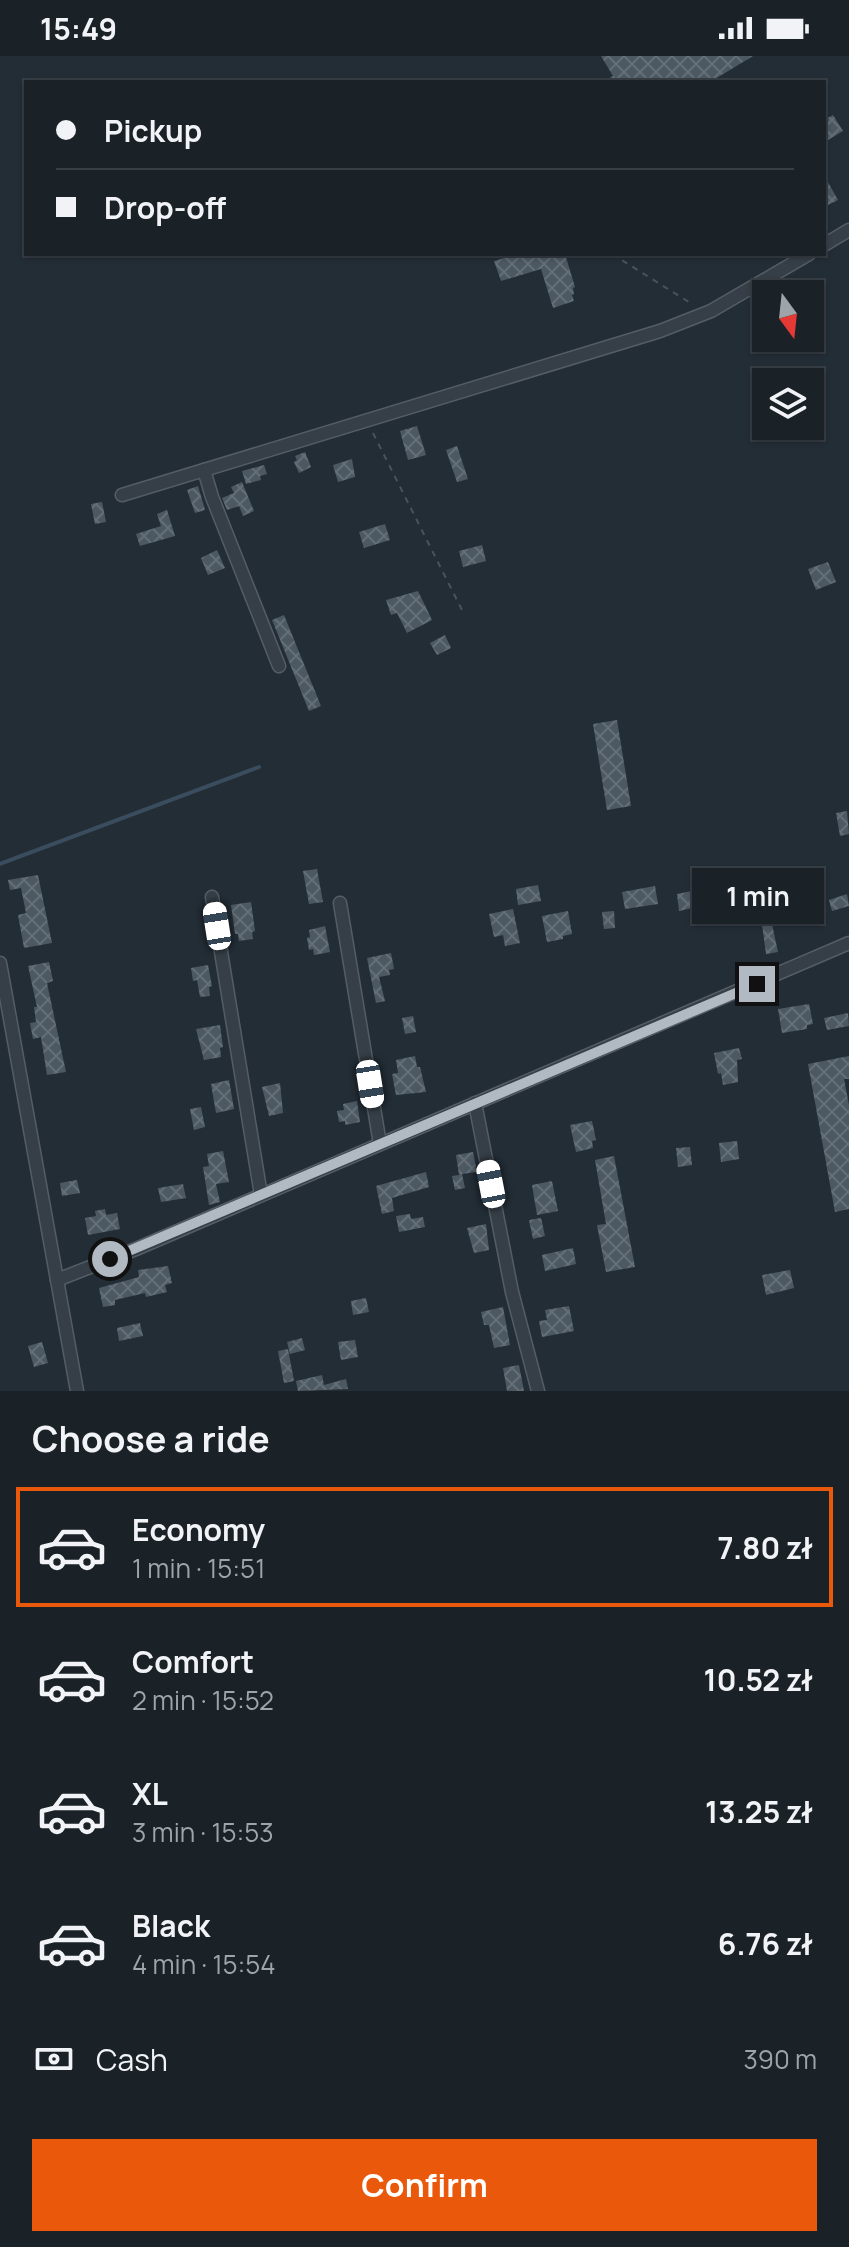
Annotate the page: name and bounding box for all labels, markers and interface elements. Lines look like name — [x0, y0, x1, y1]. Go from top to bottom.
text: 15:49 — [40, 8, 117, 49]
text: Pickup — [104, 110, 202, 151]
text: Drop-off — [104, 187, 226, 228]
north arrow — [752, 280, 824, 352]
map controls — [752, 280, 824, 440]
button: layers — [752, 368, 824, 440]
callout: 1 min — [691, 868, 823, 924]
text: 1 min — [726, 878, 790, 914]
car — [201, 900, 233, 952]
route end — [739, 966, 775, 1002]
car — [354, 1058, 386, 1110]
car — [475, 1158, 507, 1210]
route start — [92, 1241, 128, 1277]
text: Choose a ride — [32, 1414, 270, 1463]
text: Economy — [132, 1509, 265, 1550]
icon: car — [36, 1511, 108, 1583]
text: 7.80 zł — [718, 1527, 813, 1568]
text: 1 min · 15:51 — [132, 1550, 265, 1586]
text: Comfort — [132, 1641, 254, 1682]
icon: car — [36, 1643, 108, 1715]
text: 10.52 zł — [704, 1659, 813, 1700]
text: 2 min · 15:52 — [132, 1682, 274, 1718]
text: XL — [132, 1773, 168, 1814]
icon: car — [36, 1775, 108, 1847]
text: 13.25 zł — [705, 1791, 813, 1832]
text: 3 min · 15:53 — [132, 1814, 274, 1850]
text: Black — [132, 1905, 210, 1946]
icon: car — [36, 1907, 108, 1979]
text: 6.76 zł — [718, 1923, 813, 1964]
text: 4 min · 15:54 — [132, 1946, 276, 1982]
icon: cash — [32, 2037, 76, 2081]
text: Cash — [96, 2039, 168, 2080]
text: 390 m — [743, 2041, 817, 2077]
button: Confirm — [32, 2139, 817, 2231]

